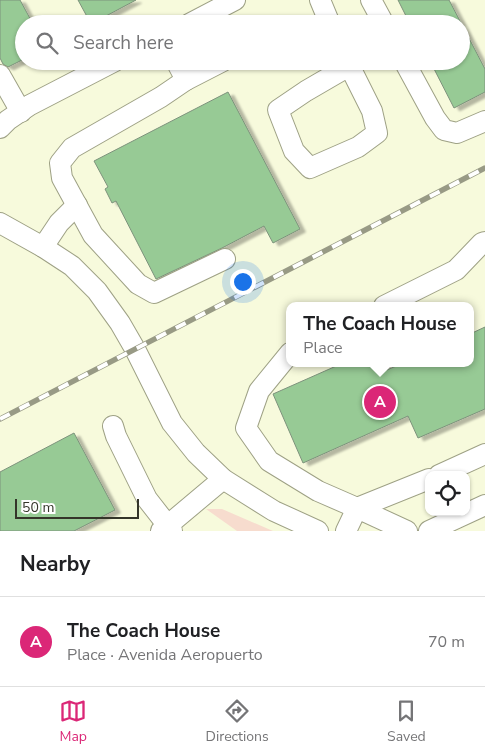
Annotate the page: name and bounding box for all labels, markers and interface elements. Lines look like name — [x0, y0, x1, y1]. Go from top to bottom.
search box — [15, 15, 470, 70]
icon: search — [33, 29, 61, 57]
text: Search here — [73, 30, 174, 56]
your location — [230, 269, 256, 295]
popup — [286, 302, 474, 367]
text: The Coach House — [303, 311, 457, 337]
text: Place — [303, 337, 342, 359]
pin: A — [364, 383, 396, 421]
map controls — [425, 471, 470, 516]
button: locate — [425, 471, 470, 516]
scale bar — [15, 496, 139, 519]
text: 50 m — [22, 498, 54, 517]
text: Nearby — [20, 550, 90, 578]
text: The Coach House — [67, 618, 220, 644]
text: A — [30, 631, 42, 653]
text: 70 m — [428, 631, 465, 653]
text: Place · Avenida Aeropuerto — [67, 644, 263, 666]
tab: Map — [59, 697, 87, 746]
tab: Directions — [206, 697, 269, 746]
tab: Saved — [387, 697, 426, 746]

